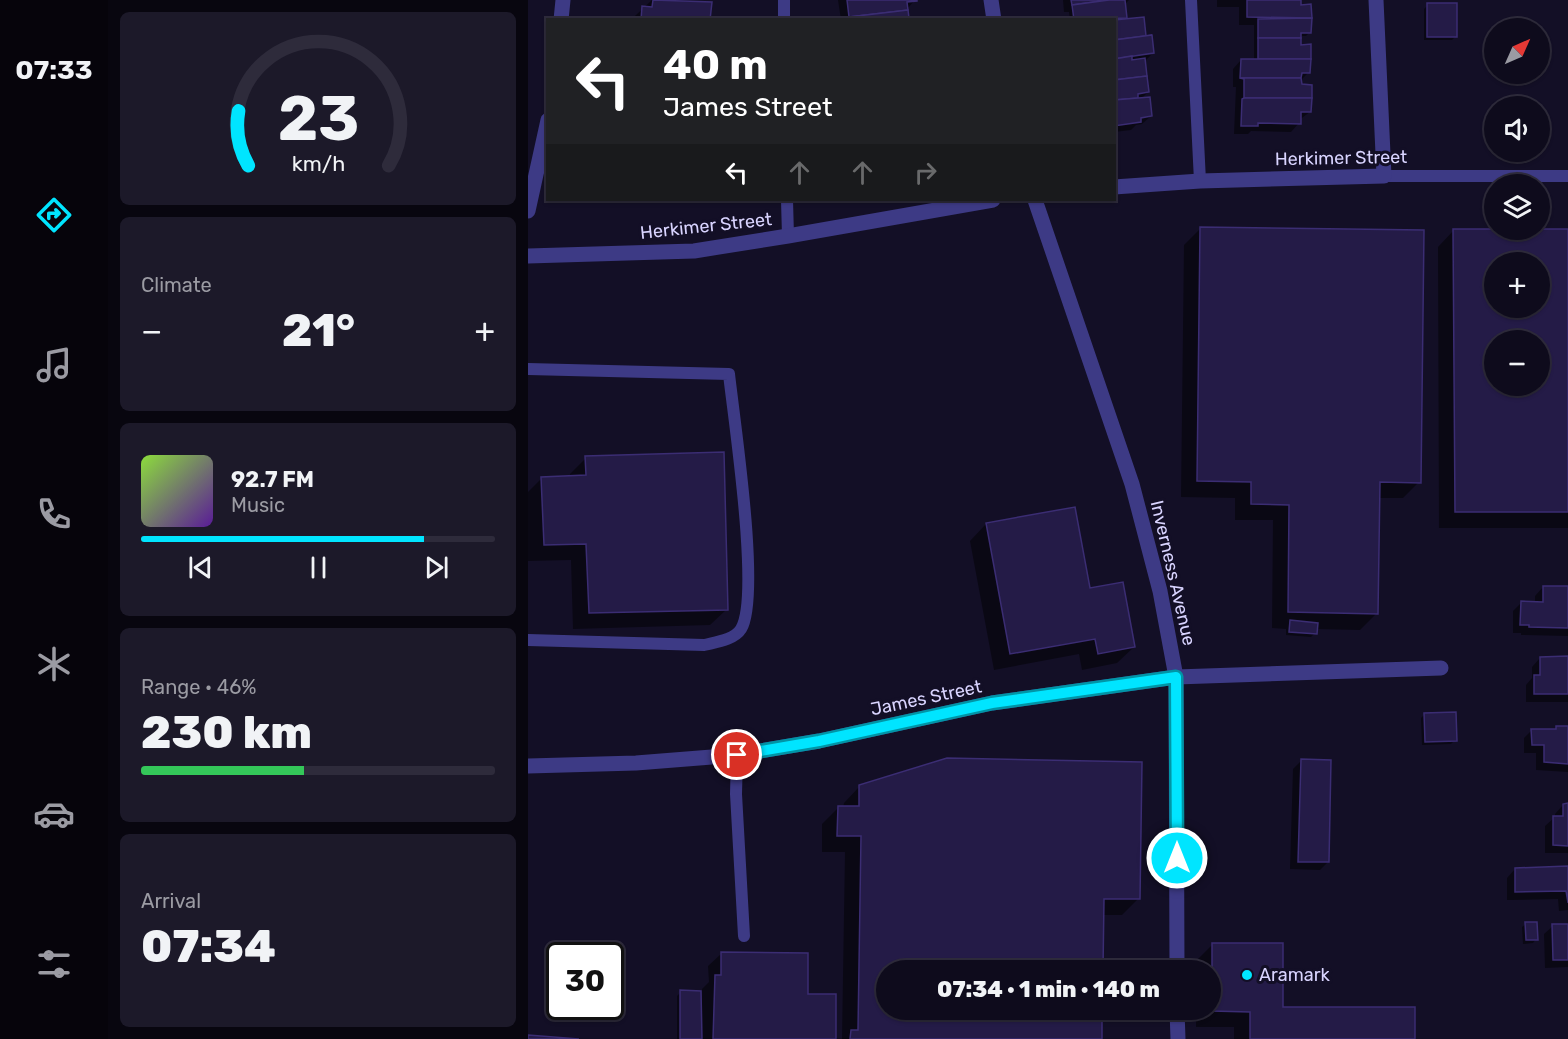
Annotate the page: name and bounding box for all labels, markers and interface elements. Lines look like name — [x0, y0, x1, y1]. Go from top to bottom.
north arrow — [1484, 18, 1550, 84]
map controls — [1484, 18, 1550, 396]
text: 40 m — [663, 40, 768, 90]
icon: left — [564, 42, 642, 120]
text: 07:33 — [15, 54, 93, 86]
text: 23 — [277, 82, 359, 156]
text: James Street — [663, 91, 832, 123]
button: sound — [1484, 96, 1550, 162]
street label: Herkimer Street — [1275, 146, 1407, 170]
text: km/h — [291, 151, 345, 176]
icon: left — [720, 156, 753, 189]
icon: ahead — [783, 156, 816, 189]
icon: ahead — [846, 156, 879, 189]
icon: right — [909, 156, 942, 189]
button: layers — [1484, 174, 1550, 240]
icon: directions — [33, 194, 75, 236]
street label: Herkimer Street — [639, 208, 773, 244]
button: + — [1484, 252, 1550, 318]
text: Climate — [141, 273, 212, 297]
text: 21° — [282, 304, 355, 357]
text: − — [141, 311, 162, 350]
text: + — [474, 311, 495, 350]
button: − — [1484, 330, 1550, 396]
icon: music — [33, 344, 75, 386]
text: 92.7 FM — [231, 466, 314, 493]
icon: phone — [33, 493, 75, 535]
text: Music — [231, 493, 285, 517]
street label: Inverness Avenue — [1146, 498, 1200, 648]
icon: previous — [184, 551, 217, 584]
icon: pause — [302, 551, 335, 584]
icon: next — [420, 551, 453, 584]
icon: climate — [33, 643, 75, 685]
text: Range · 46% — [141, 675, 257, 699]
street label: James Street — [868, 675, 984, 721]
text: 230 km — [141, 706, 312, 759]
pin — [711, 729, 762, 780]
icon: arrive — [720, 738, 753, 771]
icon: car — [33, 793, 75, 835]
position arrow — [1145, 826, 1209, 890]
text: Arrival — [141, 889, 201, 913]
text: 07:34 — [141, 920, 276, 973]
speed limit sign: 30 — [546, 942, 624, 1020]
icon: filters — [33, 943, 75, 985]
place label: Aramark — [1259, 964, 1330, 986]
marker: Aramark — [1240, 968, 1254, 982]
text: 07:34 · 1 min · 140 m — [937, 976, 1160, 1003]

